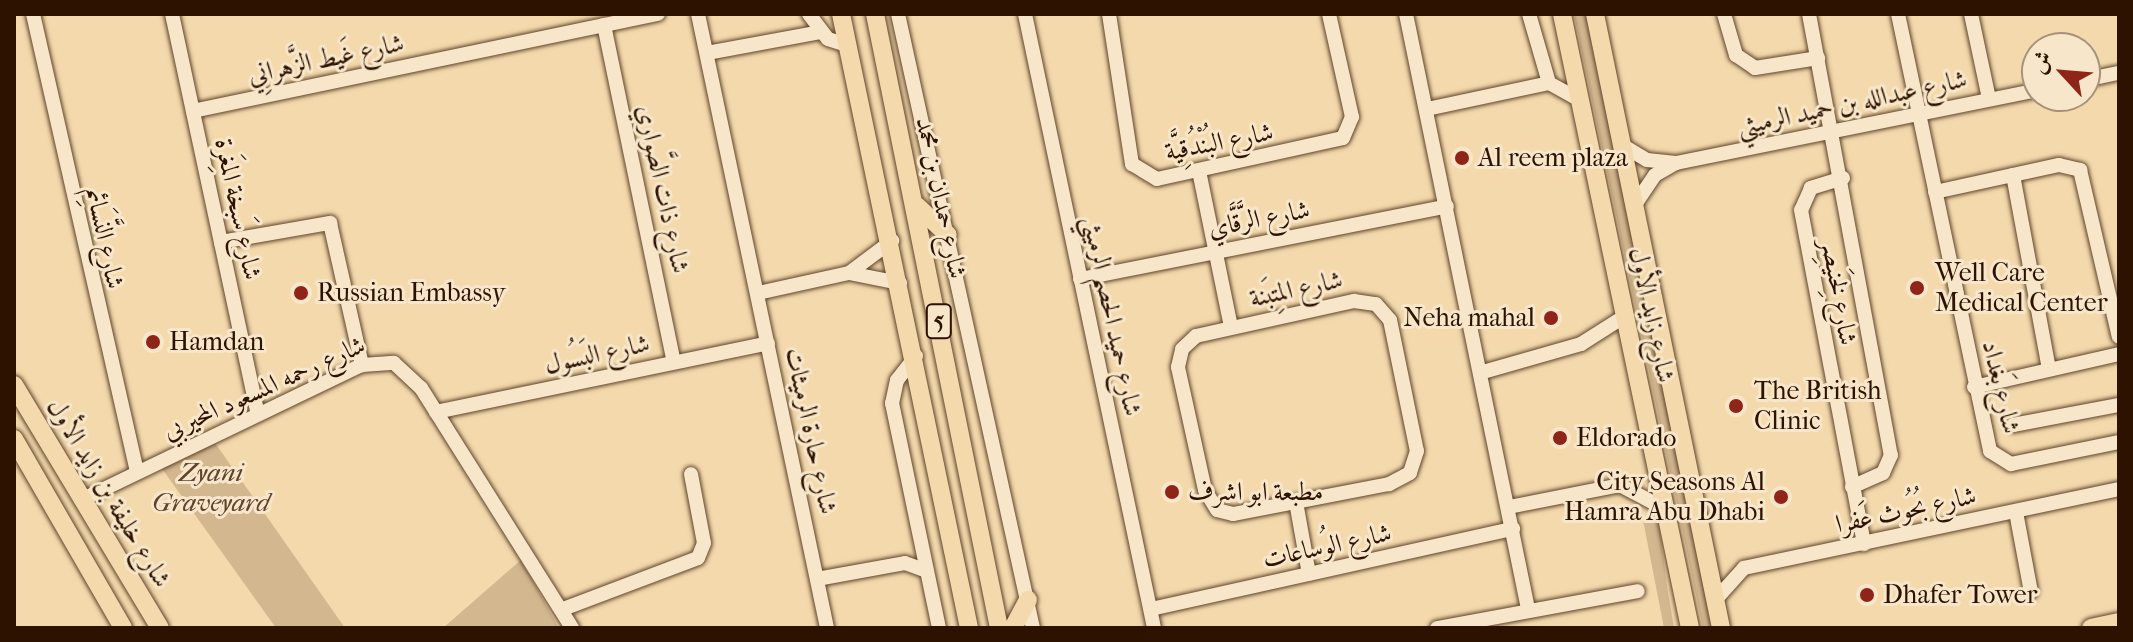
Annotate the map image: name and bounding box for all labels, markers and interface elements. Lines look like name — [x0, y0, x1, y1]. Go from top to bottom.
street label: شارع غَيط الزَّهرانِي — [245, 27, 407, 91]
north arrow — [2021, 32, 2101, 112]
text: ش — [2025, 47, 2058, 78]
street label: شارع عبدالله بن حميد الرميثي — [1734, 63, 1970, 143]
street label: شارع ذات الصَّواري — [630, 102, 696, 276]
street label: شارع حمدان بن محمد — [909, 114, 973, 282]
street label: شارع البُنْدُقِيَّة — [1162, 116, 1276, 168]
street label: شارع سَبخة المِغَرة — [208, 135, 268, 283]
place label: Al reem plaza — [1478, 142, 1628, 174]
marker: Al reem plaza — [1453, 149, 1471, 167]
street label: شارع النَّسَائِم — [79, 184, 131, 292]
street label: شارع الرَّقَّاي — [1205, 194, 1313, 244]
street label: شارع حميد الحصم الرميثي — [1076, 213, 1148, 419]
street label: شارع لِخنَيصِر — [1814, 236, 1864, 348]
street label: شارع زايد الأول — [1622, 244, 1682, 386]
place label: Well Care Medical Center — [1935, 257, 2108, 318]
street label: شارع المِتبَنة — [1247, 264, 1345, 314]
place label: Russian Embassy — [317, 277, 506, 309]
marker: Well Care Medical Center — [1906, 277, 1928, 299]
marker: Russian Embassy — [292, 284, 310, 302]
road number: 5 — [925, 301, 953, 341]
place label: Neha mahal — [1403, 302, 1535, 334]
marker: Neha mahal — [1542, 309, 1560, 327]
place label: Hamdan — [169, 326, 264, 358]
street label: شارع البَسُول — [542, 328, 652, 380]
street label: شارع رحمه المسعود المحيربي — [158, 329, 370, 447]
marker: Hamdan — [144, 333, 162, 351]
street label: شارع بَغداد — [1975, 337, 2027, 437]
street label: شارع حارة الرميثات — [778, 345, 844, 517]
place label: The British Clinic — [1754, 375, 1882, 436]
street label: شارع خليفة بن زايد الأول — [40, 393, 178, 593]
marker: The British Clinic — [1725, 395, 1747, 417]
place label: Eldorado — [1576, 422, 1676, 454]
marker: Eldorado — [1551, 429, 1569, 447]
park label: Zyani Graveyard — [152, 457, 270, 518]
place label: City Seasons Al Hamra Abu Dhabi — [1564, 466, 1765, 528]
place label: مطبعة ابو اشرف — [1188, 476, 1323, 508]
street label: شارع بُحُوث عَفرا — [1833, 480, 1979, 540]
marker: مطبعة ابو اشرف — [1163, 483, 1181, 501]
marker: City Seasons Al Hamra Abu Dhabi — [1772, 488, 1790, 506]
street label: شارع الوُساعات — [1260, 517, 1394, 575]
place label: Dhafer Tower — [1883, 579, 2038, 611]
marker: Dhafer Tower — [1858, 586, 1876, 604]

